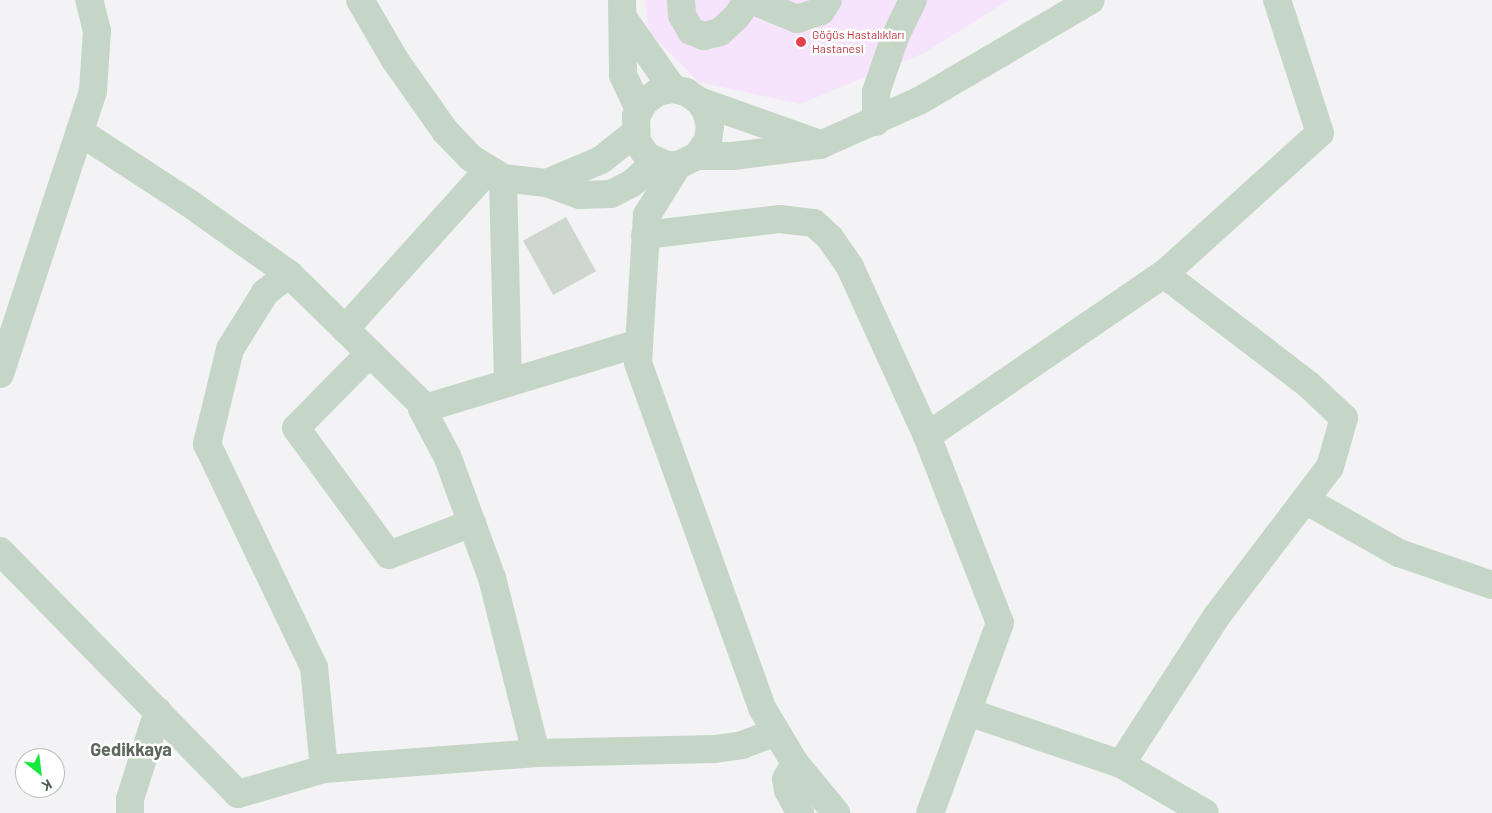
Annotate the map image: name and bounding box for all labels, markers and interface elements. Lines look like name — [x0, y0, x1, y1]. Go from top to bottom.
place label: Göğüs Hastalıkları Hastanesi — [812, 28, 904, 56]
marker: Göğüs Hastalıkları Hastanesi — [794, 35, 808, 49]
district label: Gedikkaya — [90, 738, 172, 760]
north arrow — [15, 748, 65, 798]
text: K — [39, 776, 55, 795]

